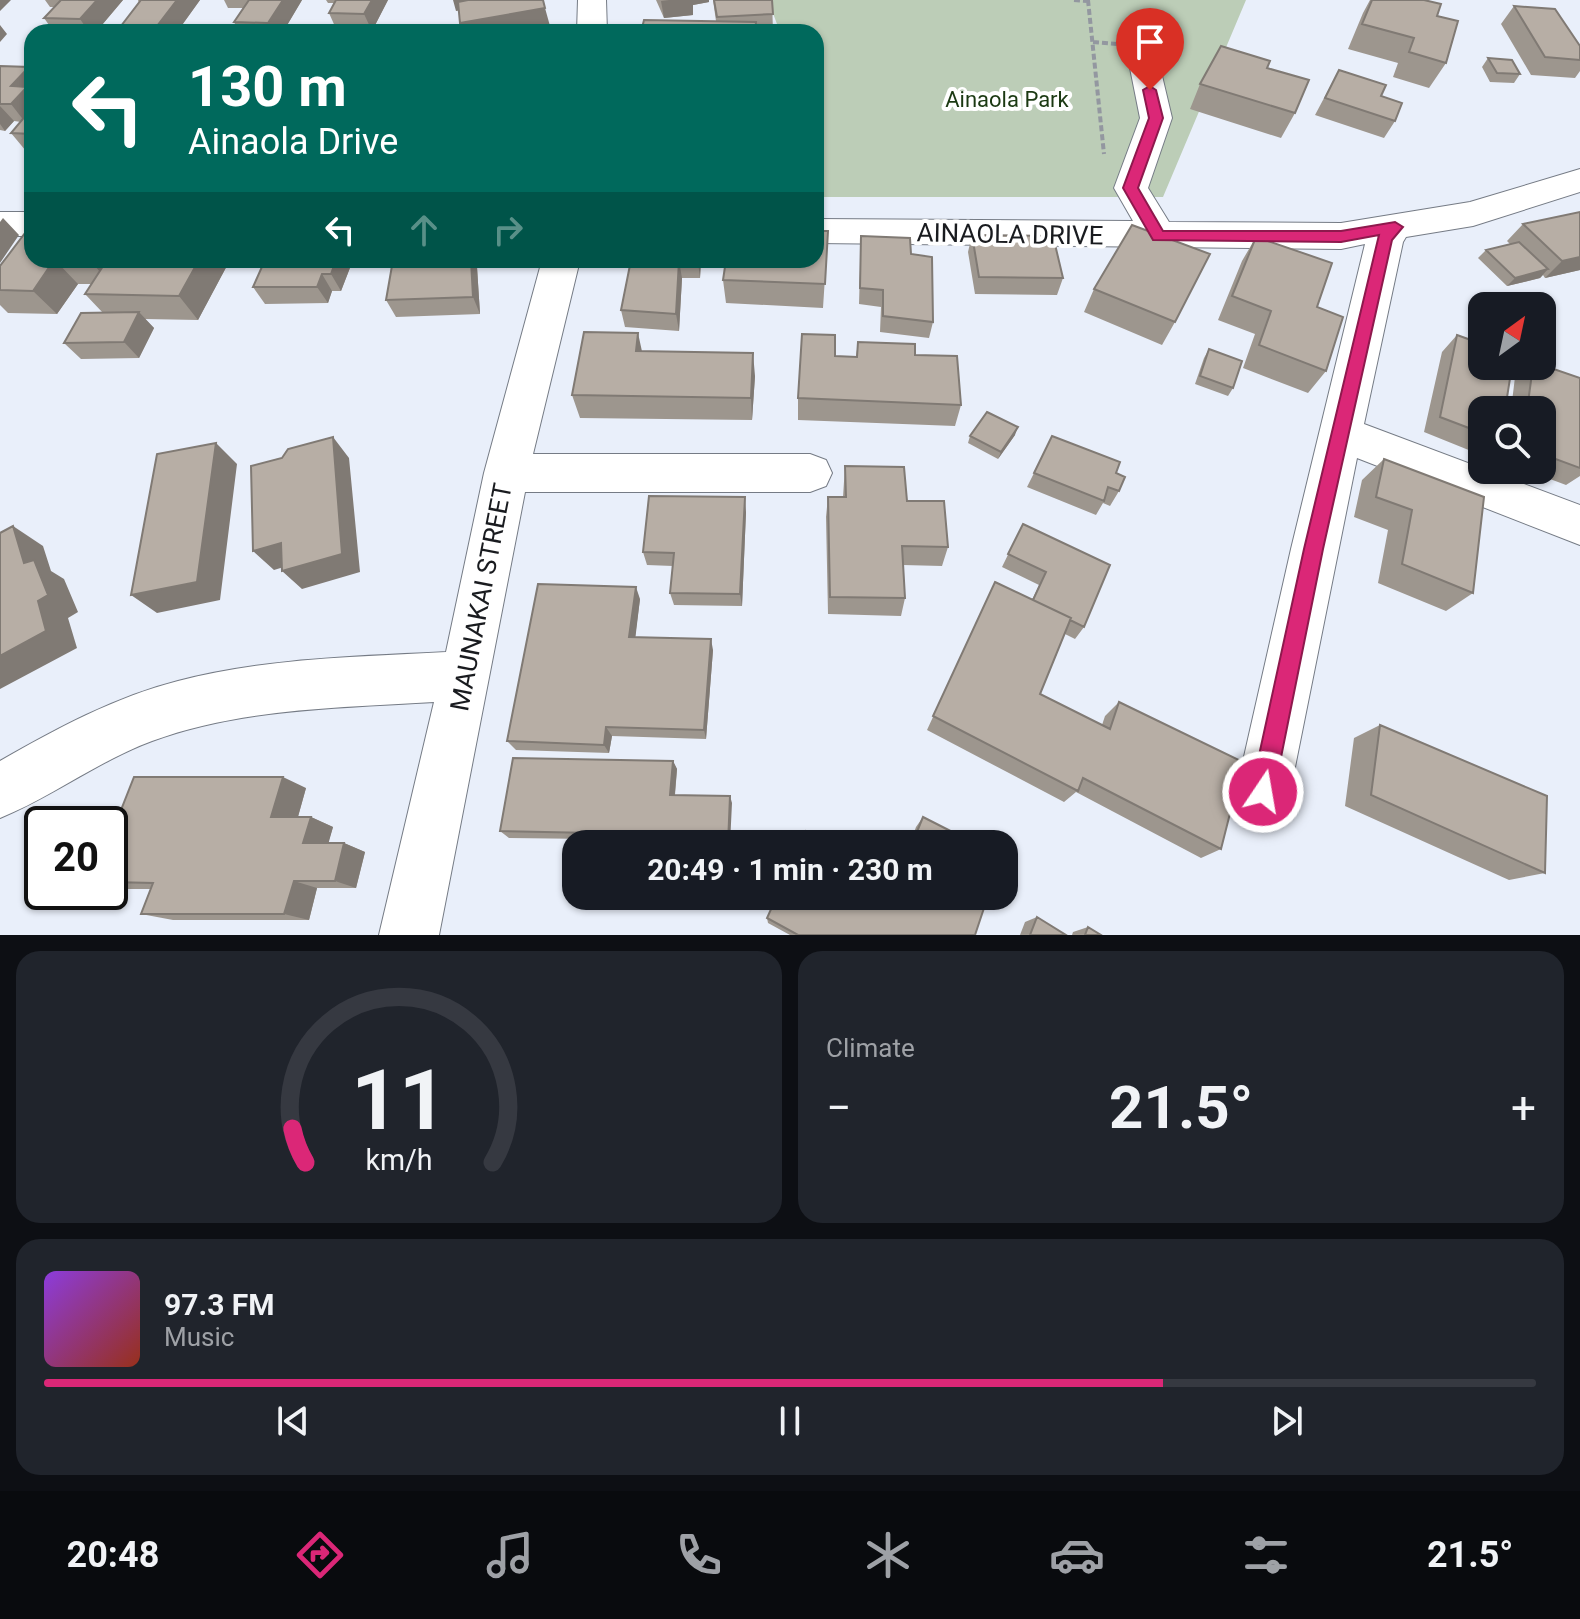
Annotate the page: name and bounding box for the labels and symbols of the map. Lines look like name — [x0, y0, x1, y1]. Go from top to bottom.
pin — [1116, 8, 1184, 90]
park label: Ainaola Park — [945, 87, 1070, 112]
street label: AINAOLA DRIVE — [916, 217, 1104, 251]
north arrow — [1468, 292, 1556, 380]
street label: MAUNAKAI STREET — [444, 481, 518, 713]
position arrow — [1221, 750, 1305, 834]
speed limit sign: 20 — [24, 806, 128, 910]

